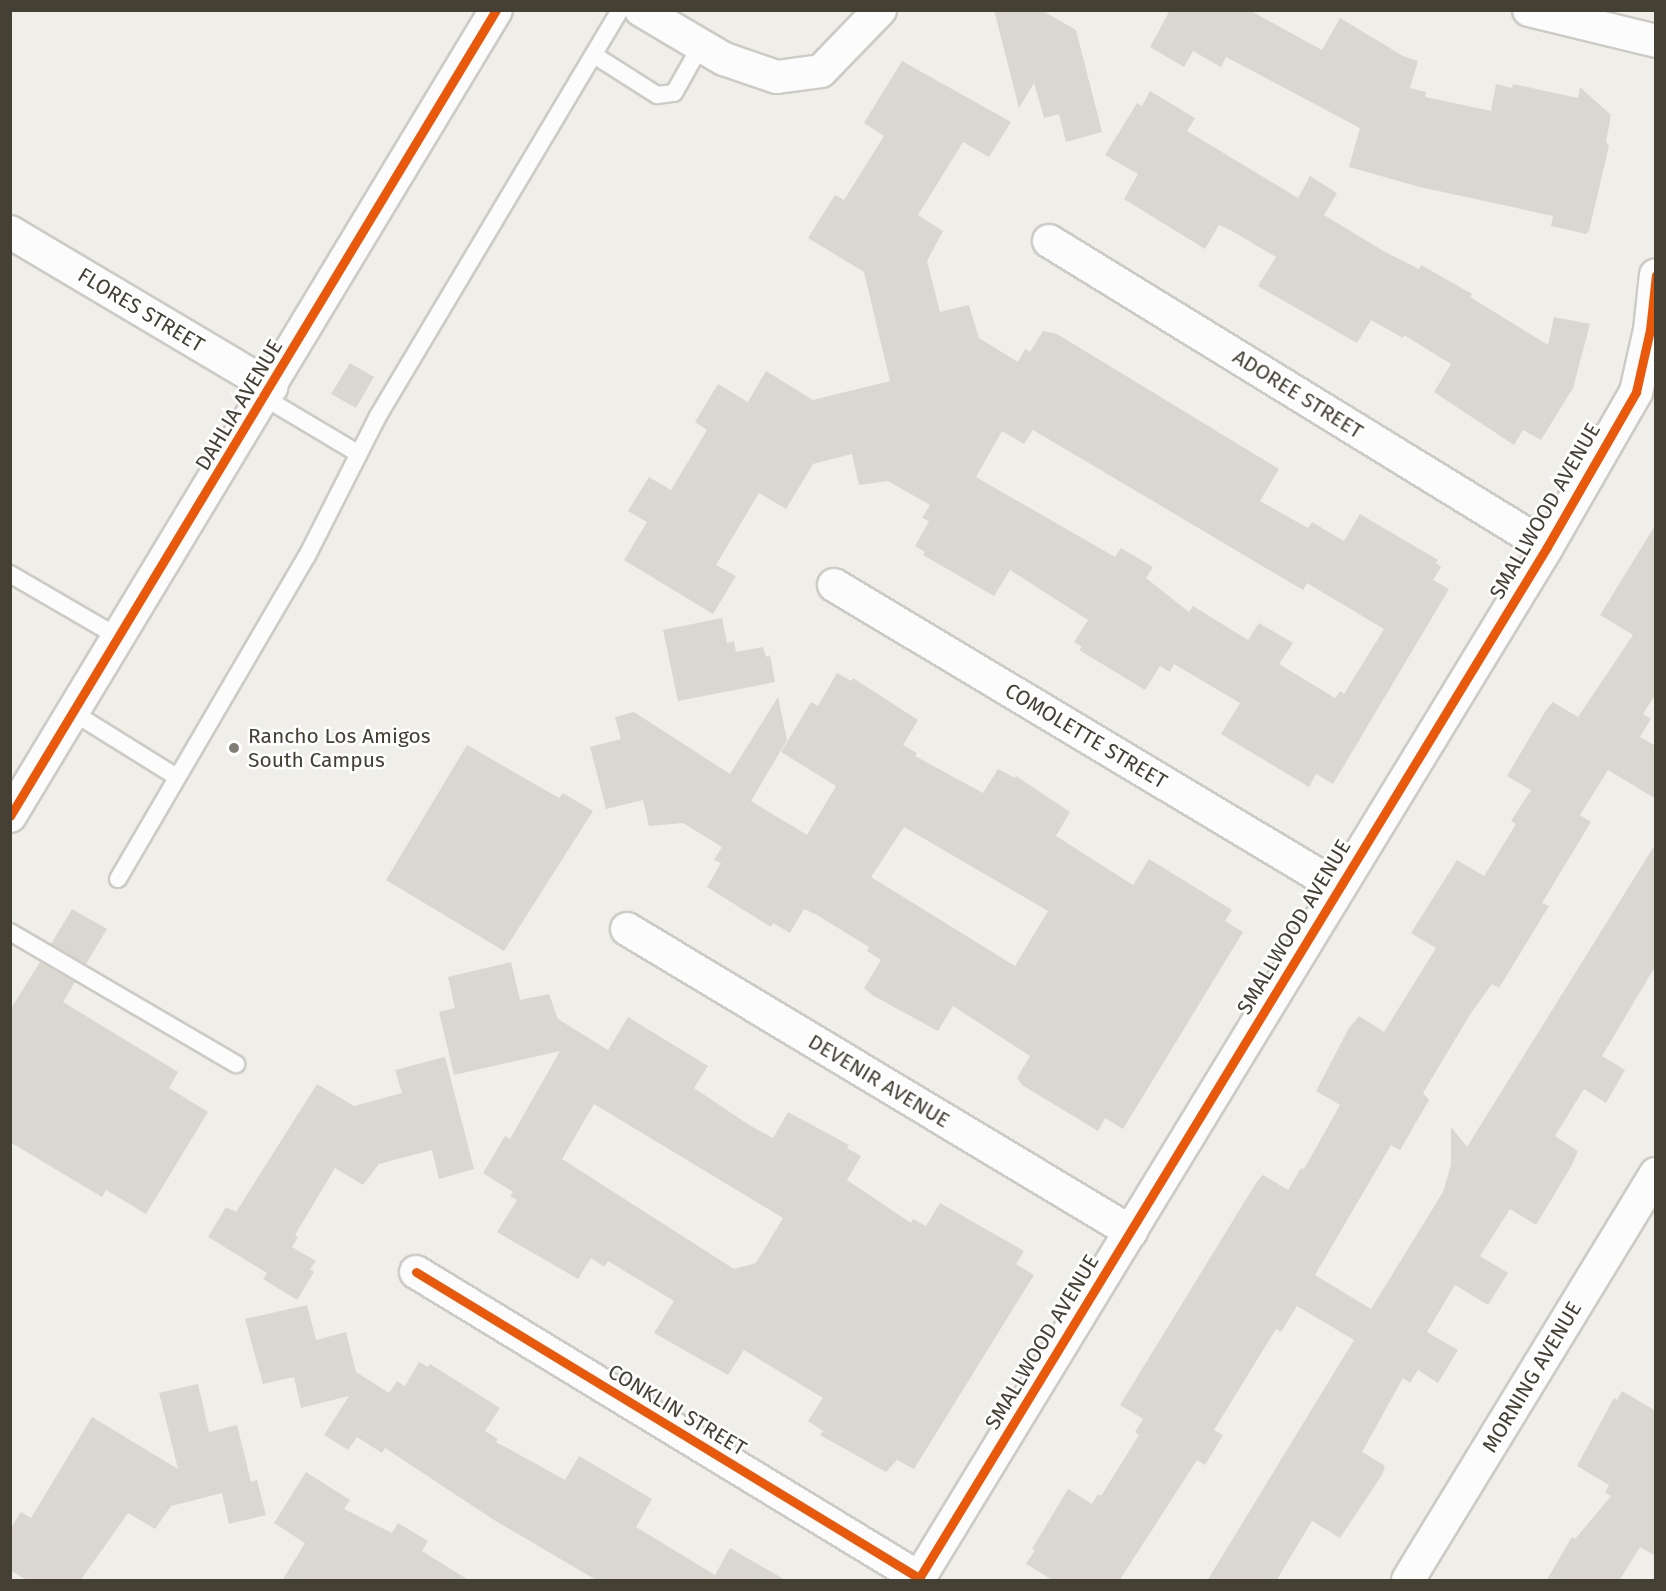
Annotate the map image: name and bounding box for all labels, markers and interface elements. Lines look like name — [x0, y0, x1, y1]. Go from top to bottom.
street label: FLORES STREET — [73, 262, 209, 358]
street label: DAHLIA AVENUE — [190, 335, 288, 475]
street label: ADOREE STREET — [1228, 344, 1368, 444]
street label: SMALLWOOD AVENUE — [1484, 418, 1606, 604]
street label: COMOLETTE STREET — [1000, 678, 1172, 794]
place label: Rancho Los Amigos South Campus — [248, 723, 431, 773]
marker: Rancho Los Amigos South Campus — [225, 739, 243, 757]
street label: SMALLWOOD AVENUE — [1232, 835, 1356, 1019]
street label: DEVENIR AVENUE — [804, 1029, 954, 1133]
street label: SMALLWOOD AVENUE — [980, 1250, 1104, 1434]
street label: MORNING AVENUE — [1477, 1297, 1587, 1457]
street label: CONKLIN STREET — [603, 1359, 751, 1461]

